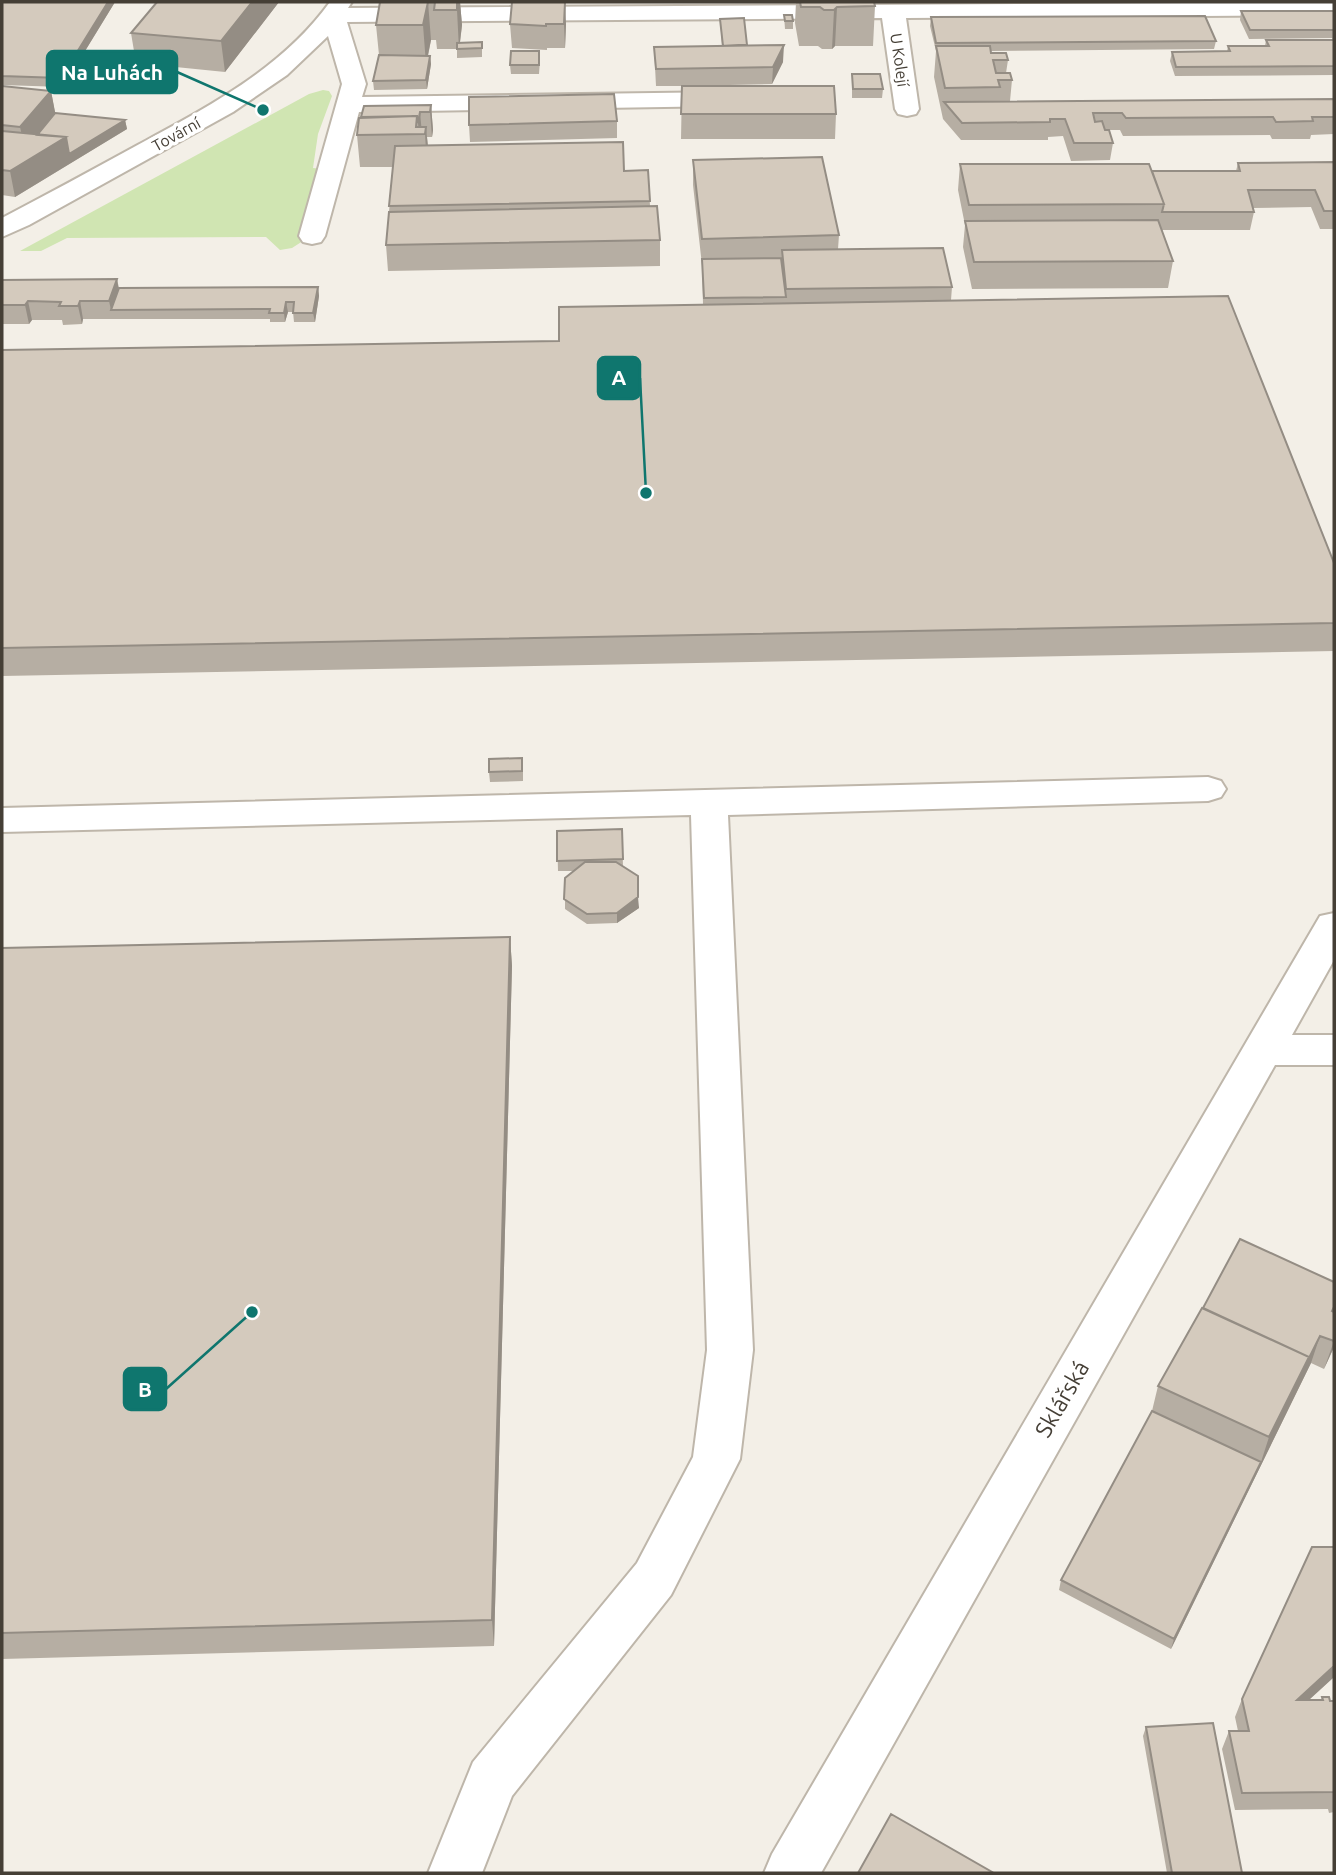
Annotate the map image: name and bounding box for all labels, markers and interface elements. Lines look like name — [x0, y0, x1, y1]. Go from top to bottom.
street label: U Kolejí — [887, 32, 913, 89]
callout: Na Luhách — [47, 51, 177, 93]
text: Na Luhách — [61, 60, 163, 84]
street label: Tovární — [149, 113, 204, 155]
callout: A — [598, 357, 640, 399]
text: A — [612, 365, 627, 389]
street label: Sklářská — [1030, 1356, 1093, 1441]
callout: B — [124, 1368, 166, 1410]
text: B — [138, 1377, 152, 1401]

